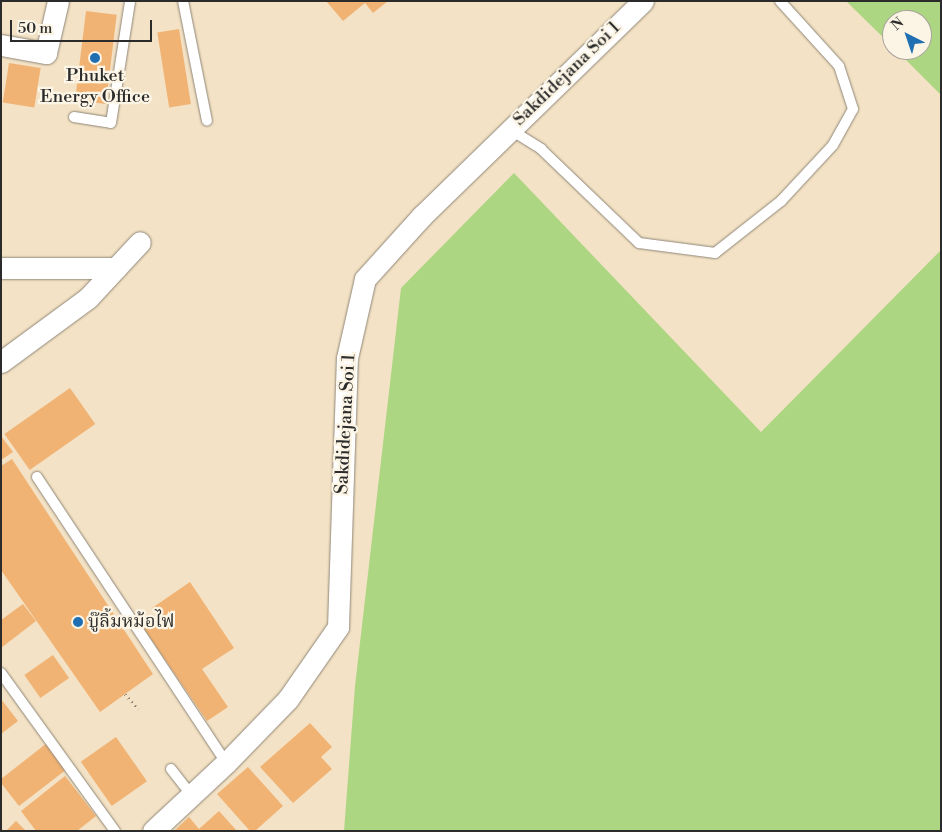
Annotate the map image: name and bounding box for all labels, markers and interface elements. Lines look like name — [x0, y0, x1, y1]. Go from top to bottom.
scale bar — [12, 10, 155, 42]
north arrow — [882, 10, 932, 60]
text: N — [888, 14, 908, 35]
street label: Sakdidejana Soi 1 — [509, 17, 625, 131]
text: 50 m — [18, 19, 52, 38]
marker: Phuket Energy Office — [89, 52, 101, 64]
place label: Phuket Energy Office — [40, 66, 150, 108]
street label: Sakdidejana Soi 1 — [332, 353, 360, 495]
place label: บู๊ลิ้มหม้อไฟ — [88, 611, 175, 633]
marker: บู๊ลิ้มหม้อไฟ — [72, 616, 84, 628]

